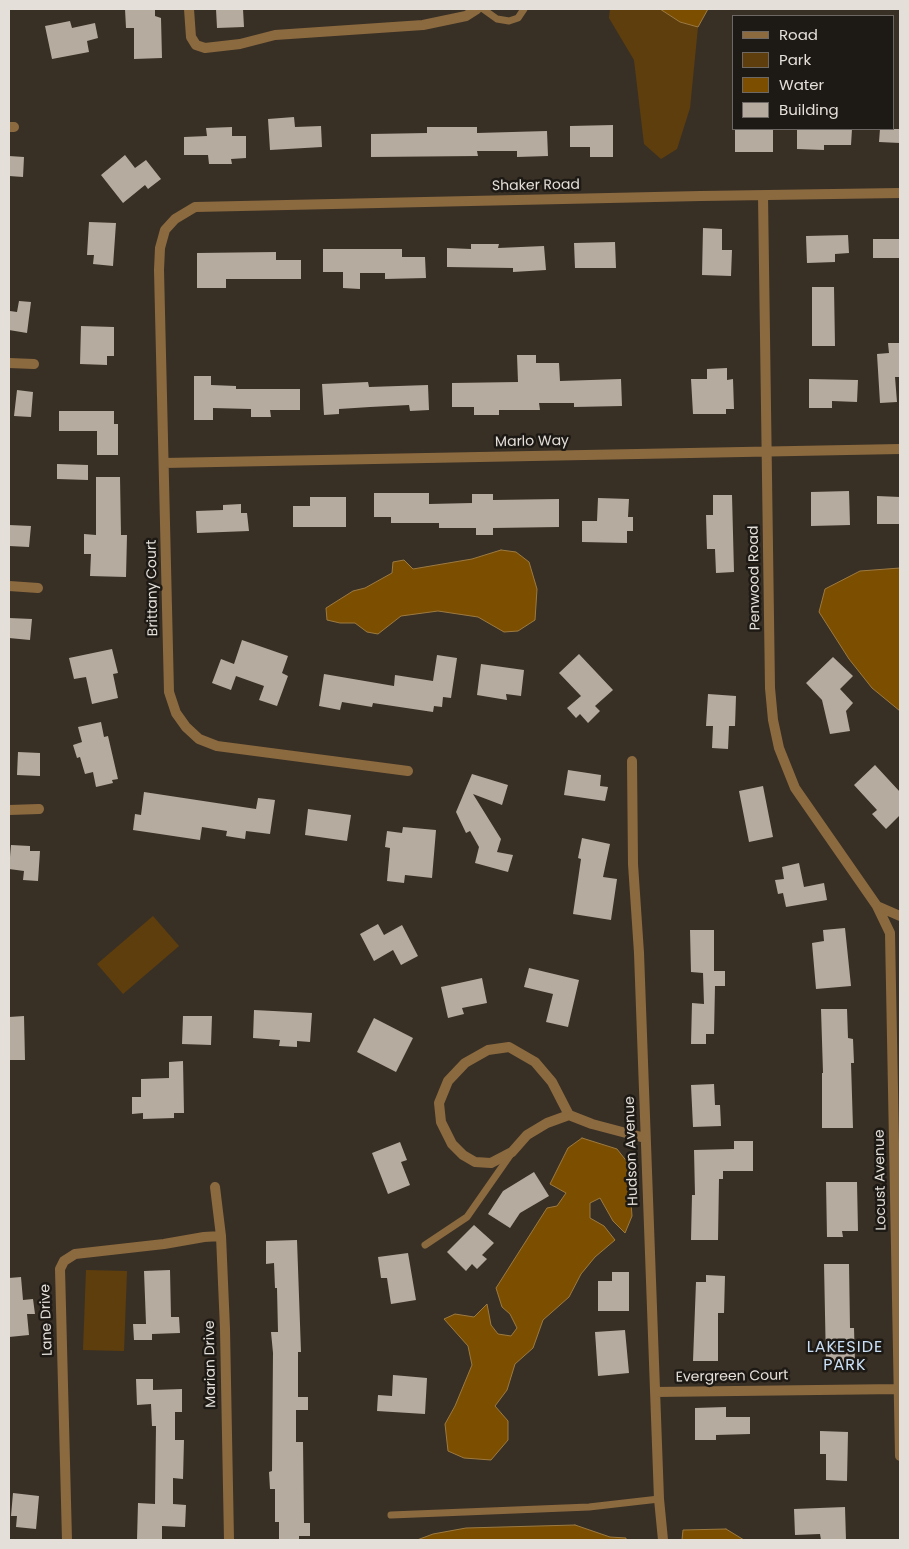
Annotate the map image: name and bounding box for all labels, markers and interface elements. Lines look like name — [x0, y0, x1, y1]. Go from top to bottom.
legend — [732, 15, 894, 130]
text: Road — [779, 24, 818, 45]
text: Park — [779, 49, 811, 70]
text: Water — [779, 74, 824, 95]
text: Building — [779, 99, 839, 120]
street label: Shaker Road — [492, 177, 580, 195]
street label: Marlo Way — [495, 433, 569, 451]
street label: Penwood Road — [746, 525, 764, 631]
street label: Brittany Court — [144, 540, 162, 636]
street label: Hudson Avenue — [622, 1096, 642, 1206]
street label: Locust Avenue — [872, 1129, 890, 1231]
street label: Lane Drive — [37, 1284, 57, 1356]
street label: Marian Drive — [202, 1320, 220, 1408]
district label: LAKESIDE PARK — [806, 1338, 884, 1376]
street label: Evergreen Court — [675, 1368, 789, 1386]

